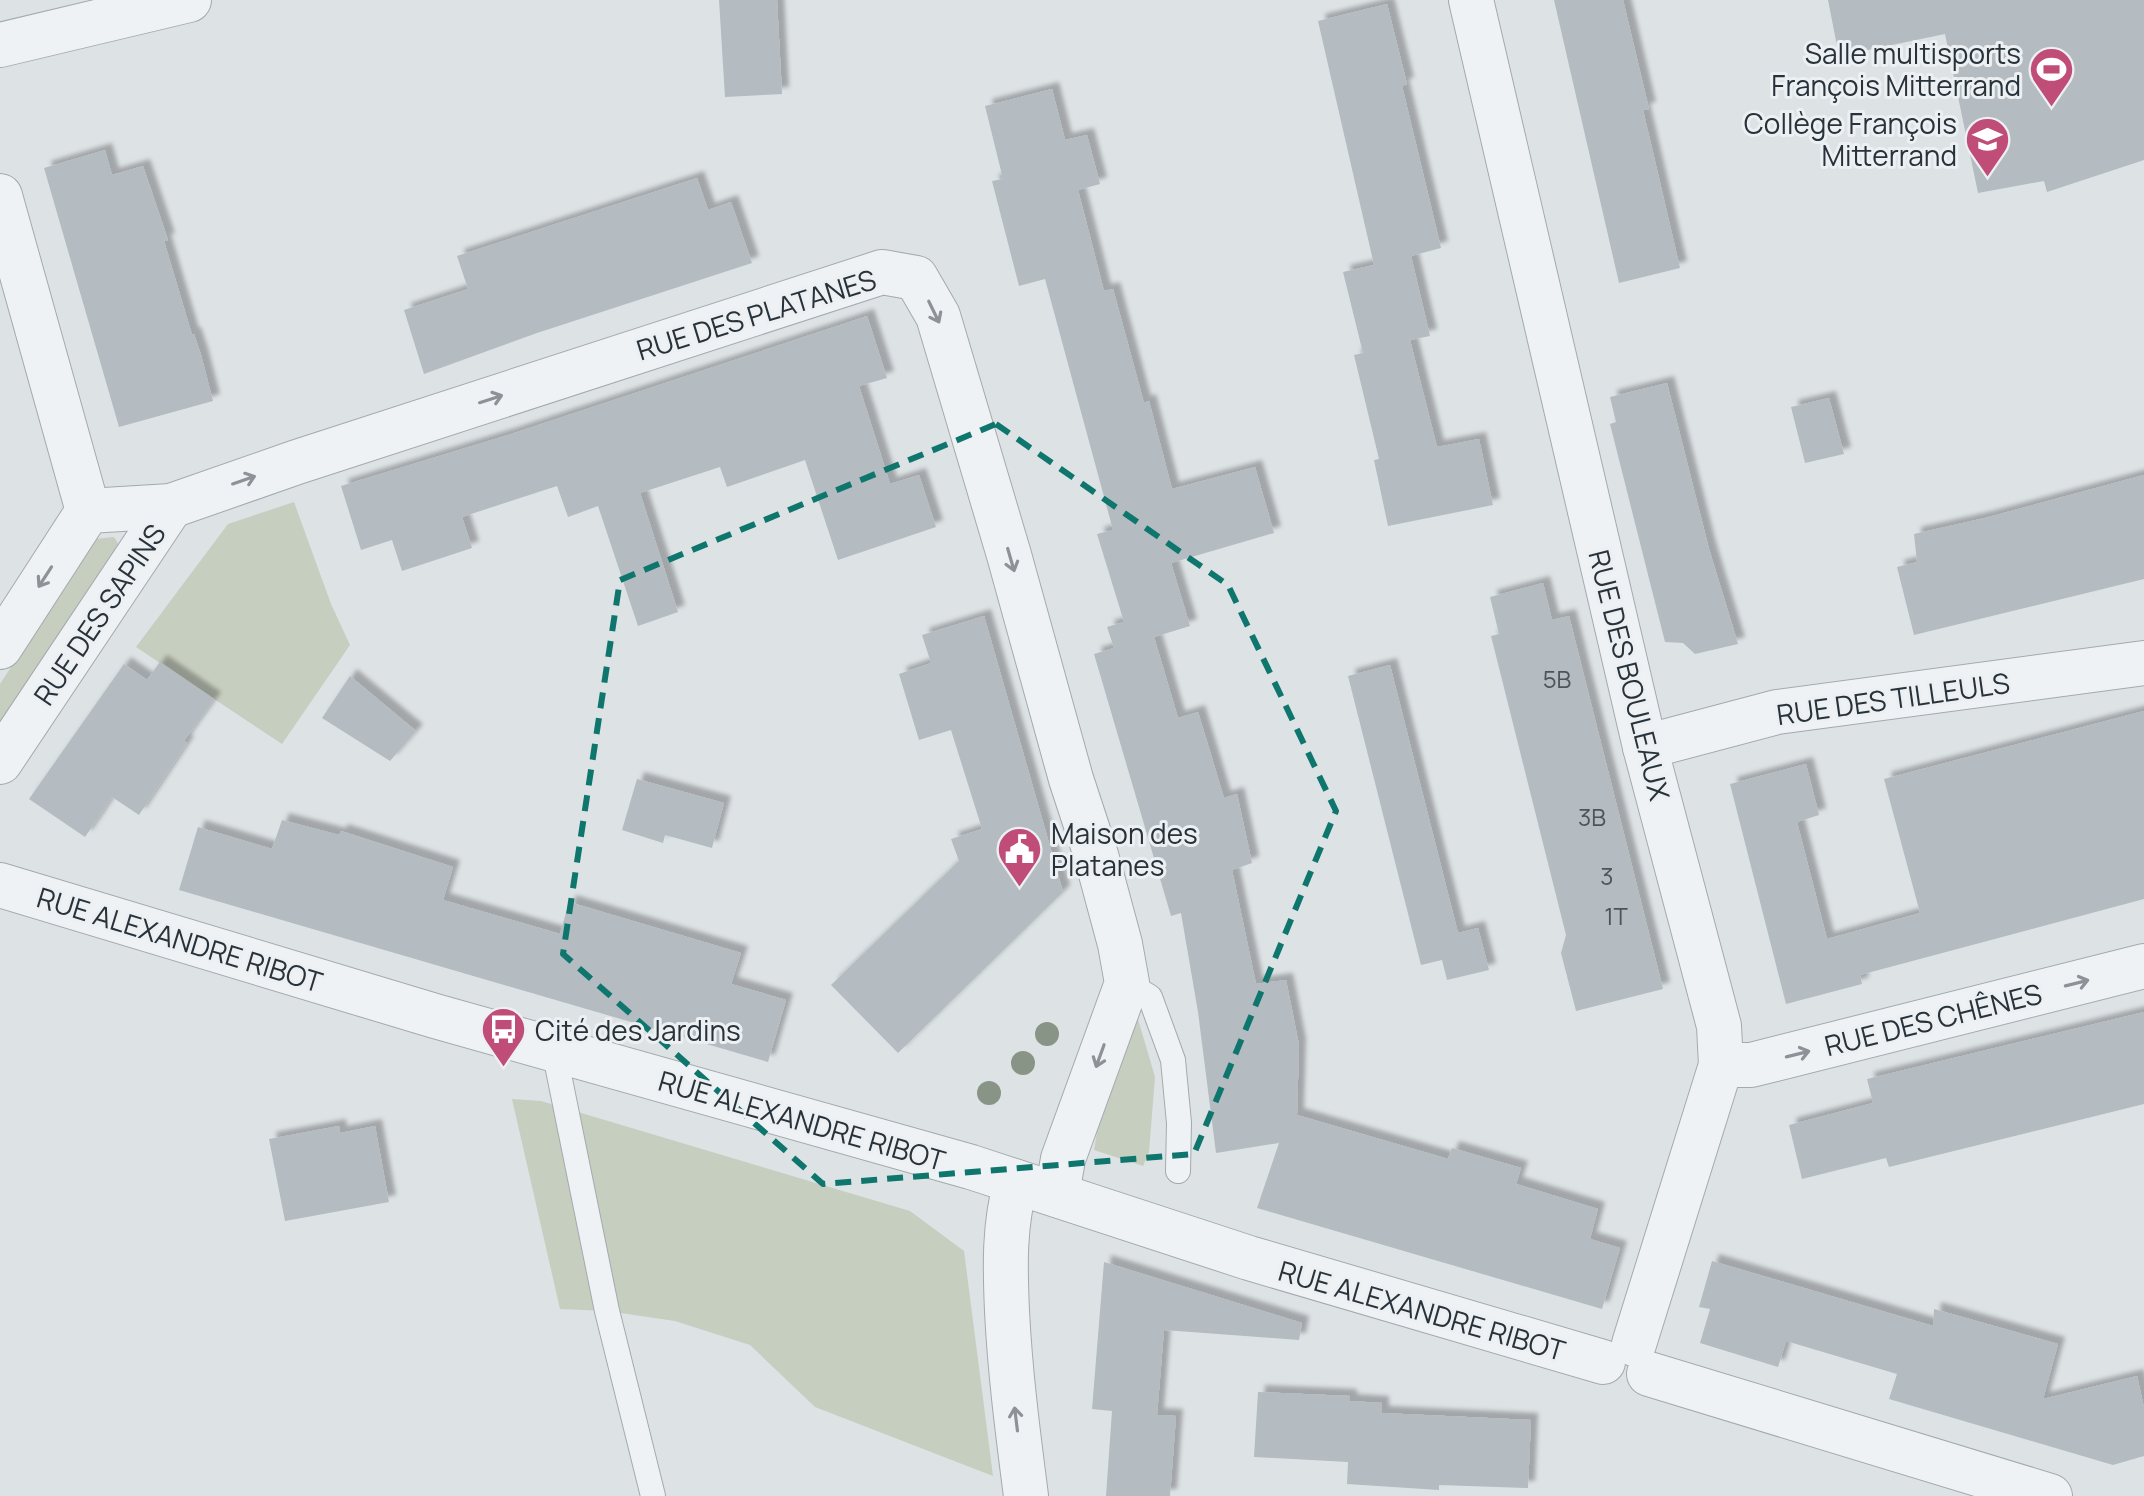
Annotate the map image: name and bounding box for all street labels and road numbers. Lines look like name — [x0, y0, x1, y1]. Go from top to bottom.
street label: RUE DES PLATANES — [632, 259, 880, 369]
street label: RUE DES SAPINS — [24, 516, 174, 712]
street label: RUE DES BOULEAUX — [1580, 546, 1680, 804]
street label: RUE DES TILLEULS — [1774, 663, 2012, 733]
street label: RUE ALEXANDRE RIBOT — [33, 877, 328, 1001]
street label: RUE DES CHÊNES — [1820, 974, 2046, 1064]
street label: RUE ALEXANDRE RIBOT — [654, 1061, 950, 1179]
street label: RUE ALEXANDRE RIBOT — [1274, 1251, 1570, 1369]

